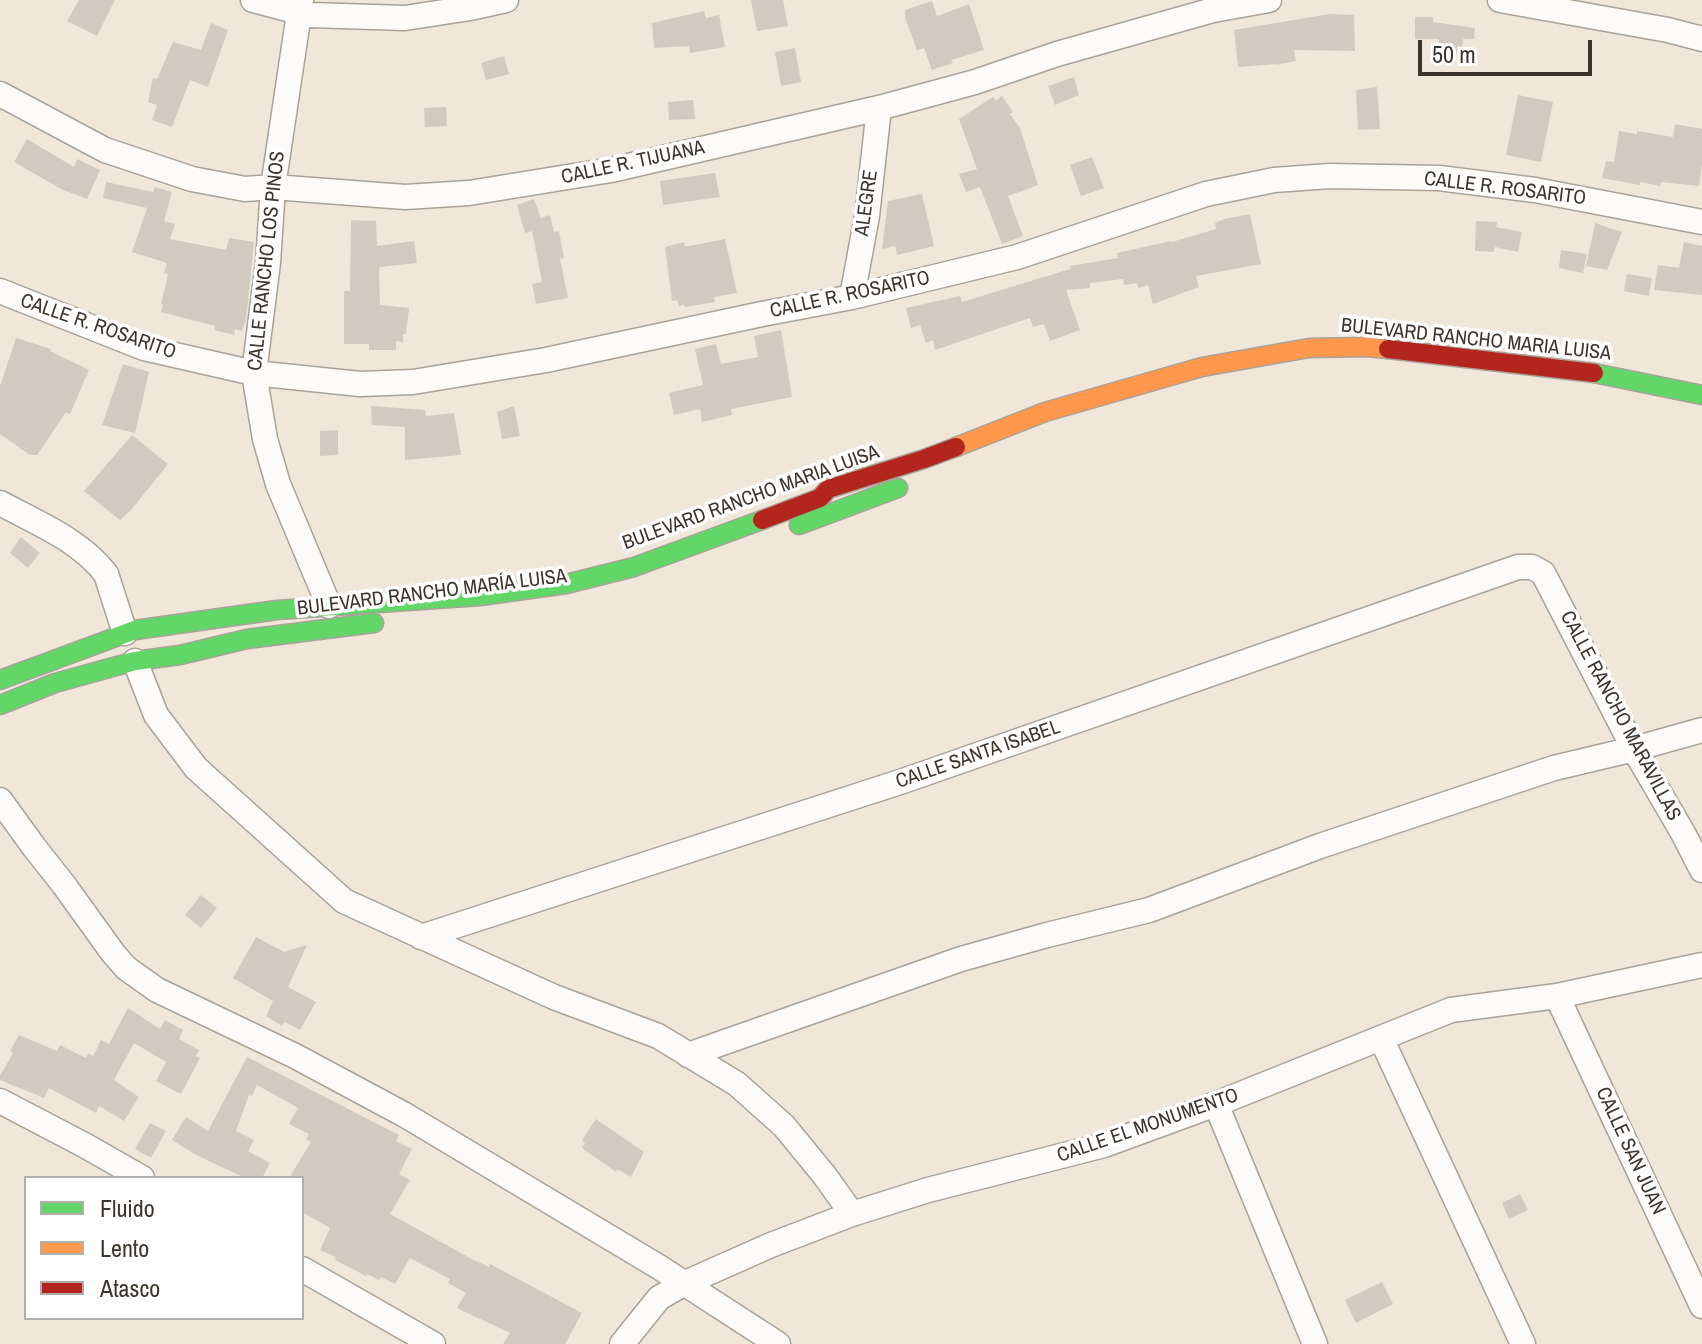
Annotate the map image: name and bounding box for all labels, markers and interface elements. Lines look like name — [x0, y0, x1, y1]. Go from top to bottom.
scale bar — [1422, 24, 1596, 74]
text: 50 m — [1432, 38, 1476, 70]
street label: CALLE R. TIJUANA — [559, 136, 707, 190]
street label: CALLE RANCHO LOS PINOS — [244, 150, 290, 372]
street label: CALLE R. ROSARITO — [1423, 167, 1587, 211]
street label: ALEGRE — [850, 168, 884, 238]
street label: CALLE R. ROSARITO — [768, 266, 932, 324]
street label: CALLE R. ROSARITO — [17, 289, 179, 365]
street label: BULEVARD RANCHO MARIA LUISA — [1340, 314, 1612, 366]
street label: BULEVARD RANCHO MARIA LUISA — [619, 440, 883, 556]
street label: BULEVARD RANCHO MARÍA LUISA — [296, 565, 568, 621]
street label: CALLE RANCHO MARAVILLAS — [1554, 607, 1686, 825]
street label: CALLE SANTA ISABEL — [893, 716, 1063, 794]
street label: CALLE EL MONUMENTO — [1054, 1084, 1242, 1168]
street label: CALLE SAN JUAN — [1590, 1084, 1670, 1218]
legend — [24, 1176, 304, 1320]
text: Fluido — [100, 1192, 155, 1224]
text: Lento — [100, 1232, 149, 1264]
text: Atasco — [100, 1272, 160, 1304]

